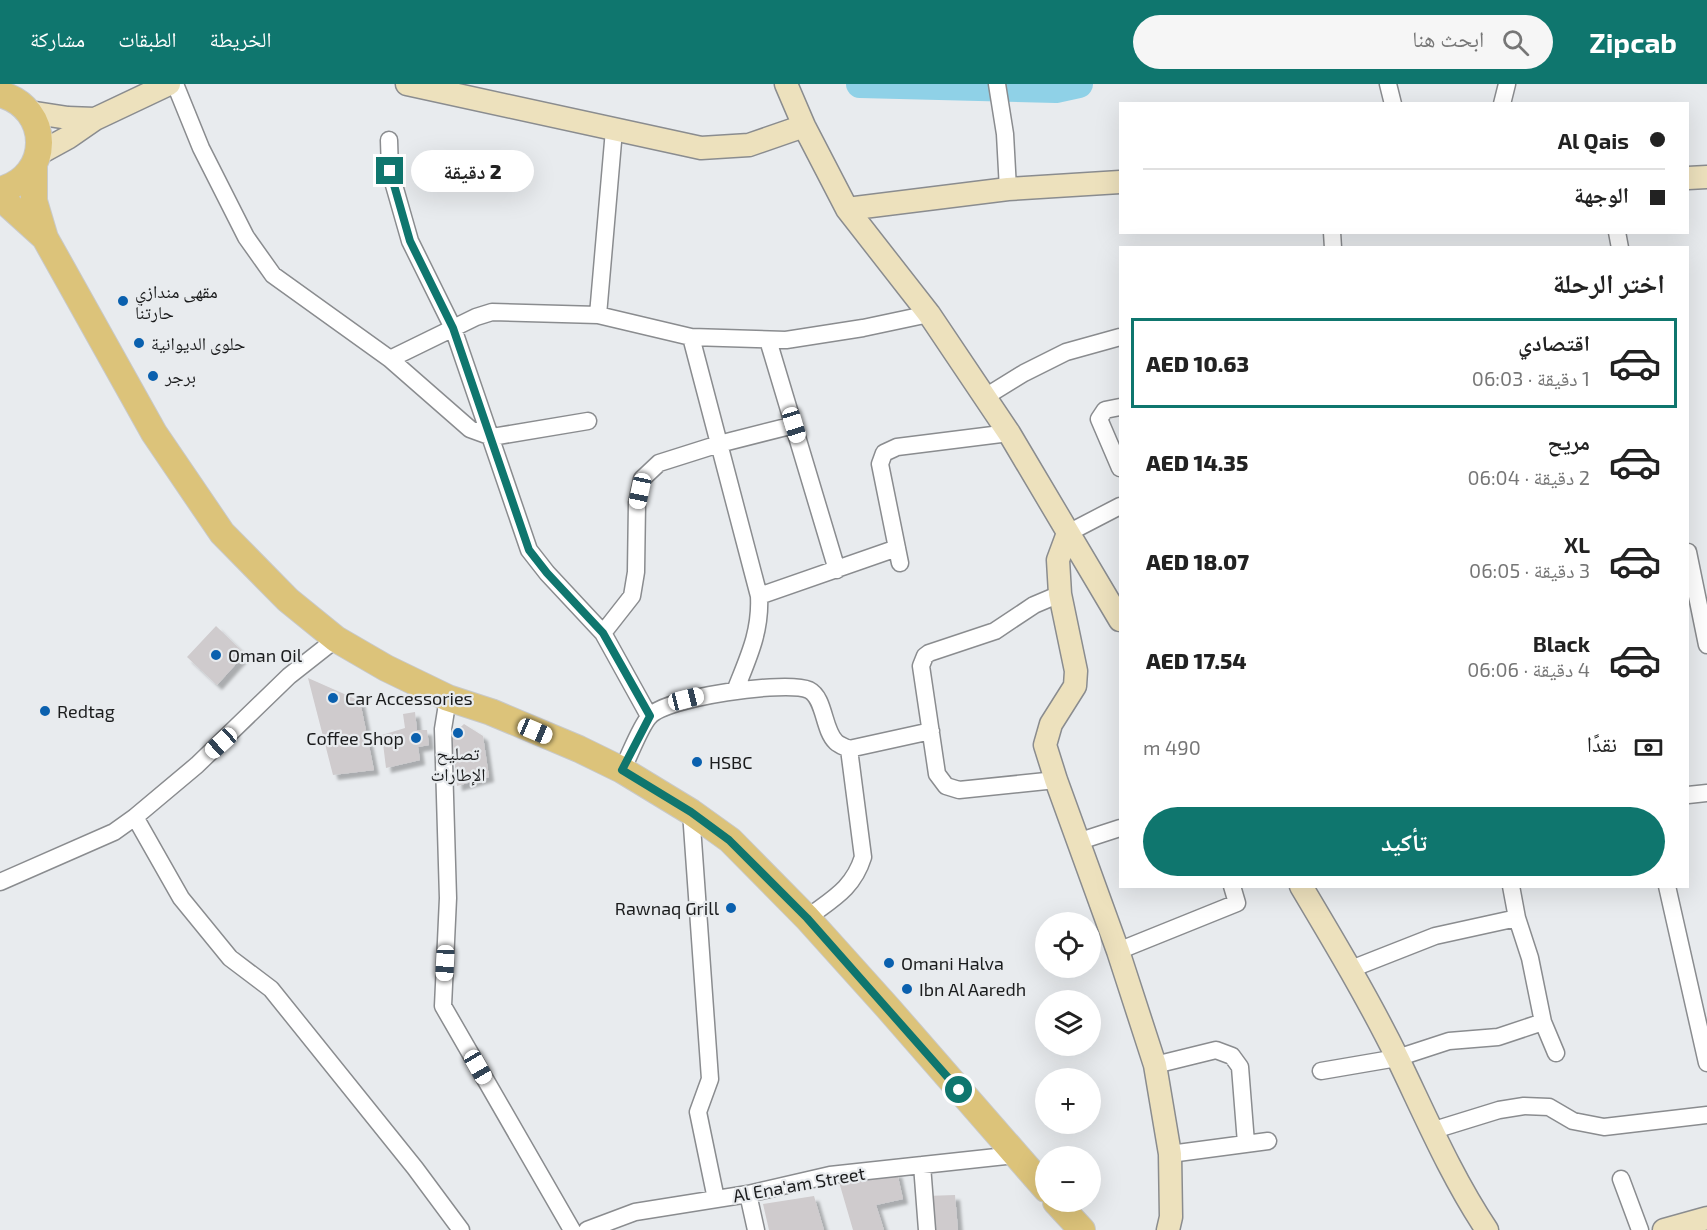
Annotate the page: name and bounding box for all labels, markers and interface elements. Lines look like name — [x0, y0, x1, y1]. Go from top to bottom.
search box — [1133, 15, 1553, 69]
text: ابحث هنا — [1412, 25, 1484, 51]
text: Zipcab — [1589, 25, 1677, 59]
text: مشاركة — [30, 26, 85, 51]
text: الطبقات — [118, 26, 177, 51]
text: الخريطة — [210, 26, 271, 51]
icon: search — [1499, 26, 1532, 59]
text: Al Qais — [1558, 127, 1629, 153]
callout: 2 دقيقة — [411, 150, 534, 192]
route end — [376, 157, 403, 184]
text: 2 دقيقة — [443, 159, 502, 183]
text: الوجهة — [1574, 181, 1629, 207]
text: اختر الرحلة — [1553, 266, 1665, 298]
place label: مقهى مندازي حارتنا — [135, 280, 218, 323]
marker: مقهى مندازي حارتنا — [116, 294, 130, 308]
text: اقتصادي — [1518, 329, 1590, 355]
place label: حلوى الديوانية — [151, 332, 246, 355]
marker: حلوى الديوانية — [132, 336, 146, 350]
icon: car — [1608, 336, 1662, 390]
text: AED 10.63 — [1146, 350, 1249, 376]
place label: برجر — [164, 365, 196, 388]
text: 1 دقيقة · 06:03 — [1472, 366, 1590, 390]
marker: برجر — [146, 369, 160, 383]
car — [780, 405, 808, 445]
text: مريح — [1547, 428, 1590, 454]
icon: car — [1608, 435, 1662, 489]
text: AED 14.35 — [1146, 449, 1248, 475]
text: 2 دقيقة · 06:04 — [1467, 465, 1590, 489]
car — [627, 472, 653, 510]
text: XL — [1564, 531, 1590, 557]
icon: car — [1608, 534, 1662, 588]
text: AED 18.07 — [1146, 548, 1249, 574]
text: 3 دقيقة · 06:05 — [1469, 558, 1590, 582]
text: Black — [1533, 630, 1590, 656]
icon: car — [1608, 633, 1662, 687]
place label: Oman Oil — [228, 644, 303, 666]
text: AED 17.54 — [1146, 647, 1247, 673]
marker: Oman Oil — [209, 648, 223, 662]
text: 4 دقيقة · 06:06 — [1467, 657, 1590, 681]
car — [666, 686, 706, 712]
place label: Car Accessories — [345, 687, 473, 709]
marker: Car Accessories — [326, 691, 340, 705]
place label: Redtag — [57, 700, 115, 722]
marker: Redtag — [38, 704, 52, 718]
car — [515, 716, 555, 746]
car — [202, 724, 240, 762]
marker: تصليح الإطارات — [451, 726, 465, 740]
place label: Coffee Shop — [306, 727, 404, 749]
text: نقدًا — [1587, 730, 1617, 756]
marker: Coffee Shop — [409, 731, 423, 745]
icon: cash — [1632, 731, 1665, 764]
text: 490 m — [1143, 735, 1201, 759]
place label: تصليح الإطارات — [430, 742, 486, 786]
place label: HSBC — [709, 751, 753, 773]
marker: HSBC — [690, 755, 704, 769]
button: تأكيد — [1143, 807, 1665, 876]
place label: Rawnaq Grill — [615, 897, 720, 919]
marker: Rawnaq Grill — [724, 901, 738, 915]
map controls — [1035, 912, 1101, 1212]
button: locate — [1035, 912, 1101, 978]
car — [435, 945, 455, 981]
place label: Omani Halva — [901, 952, 1004, 974]
marker: Omani Halva — [882, 956, 896, 970]
place label: Ibn Al Aaredh — [919, 978, 1026, 1000]
marker: Ibn Al Aaredh — [900, 982, 914, 996]
button: layers — [1035, 990, 1101, 1056]
car — [461, 1047, 495, 1087]
button: + — [1035, 1068, 1101, 1134]
route start — [945, 1076, 972, 1103]
button: − — [1035, 1146, 1101, 1212]
street label: Al Ena'am Street — [731, 1162, 867, 1206]

